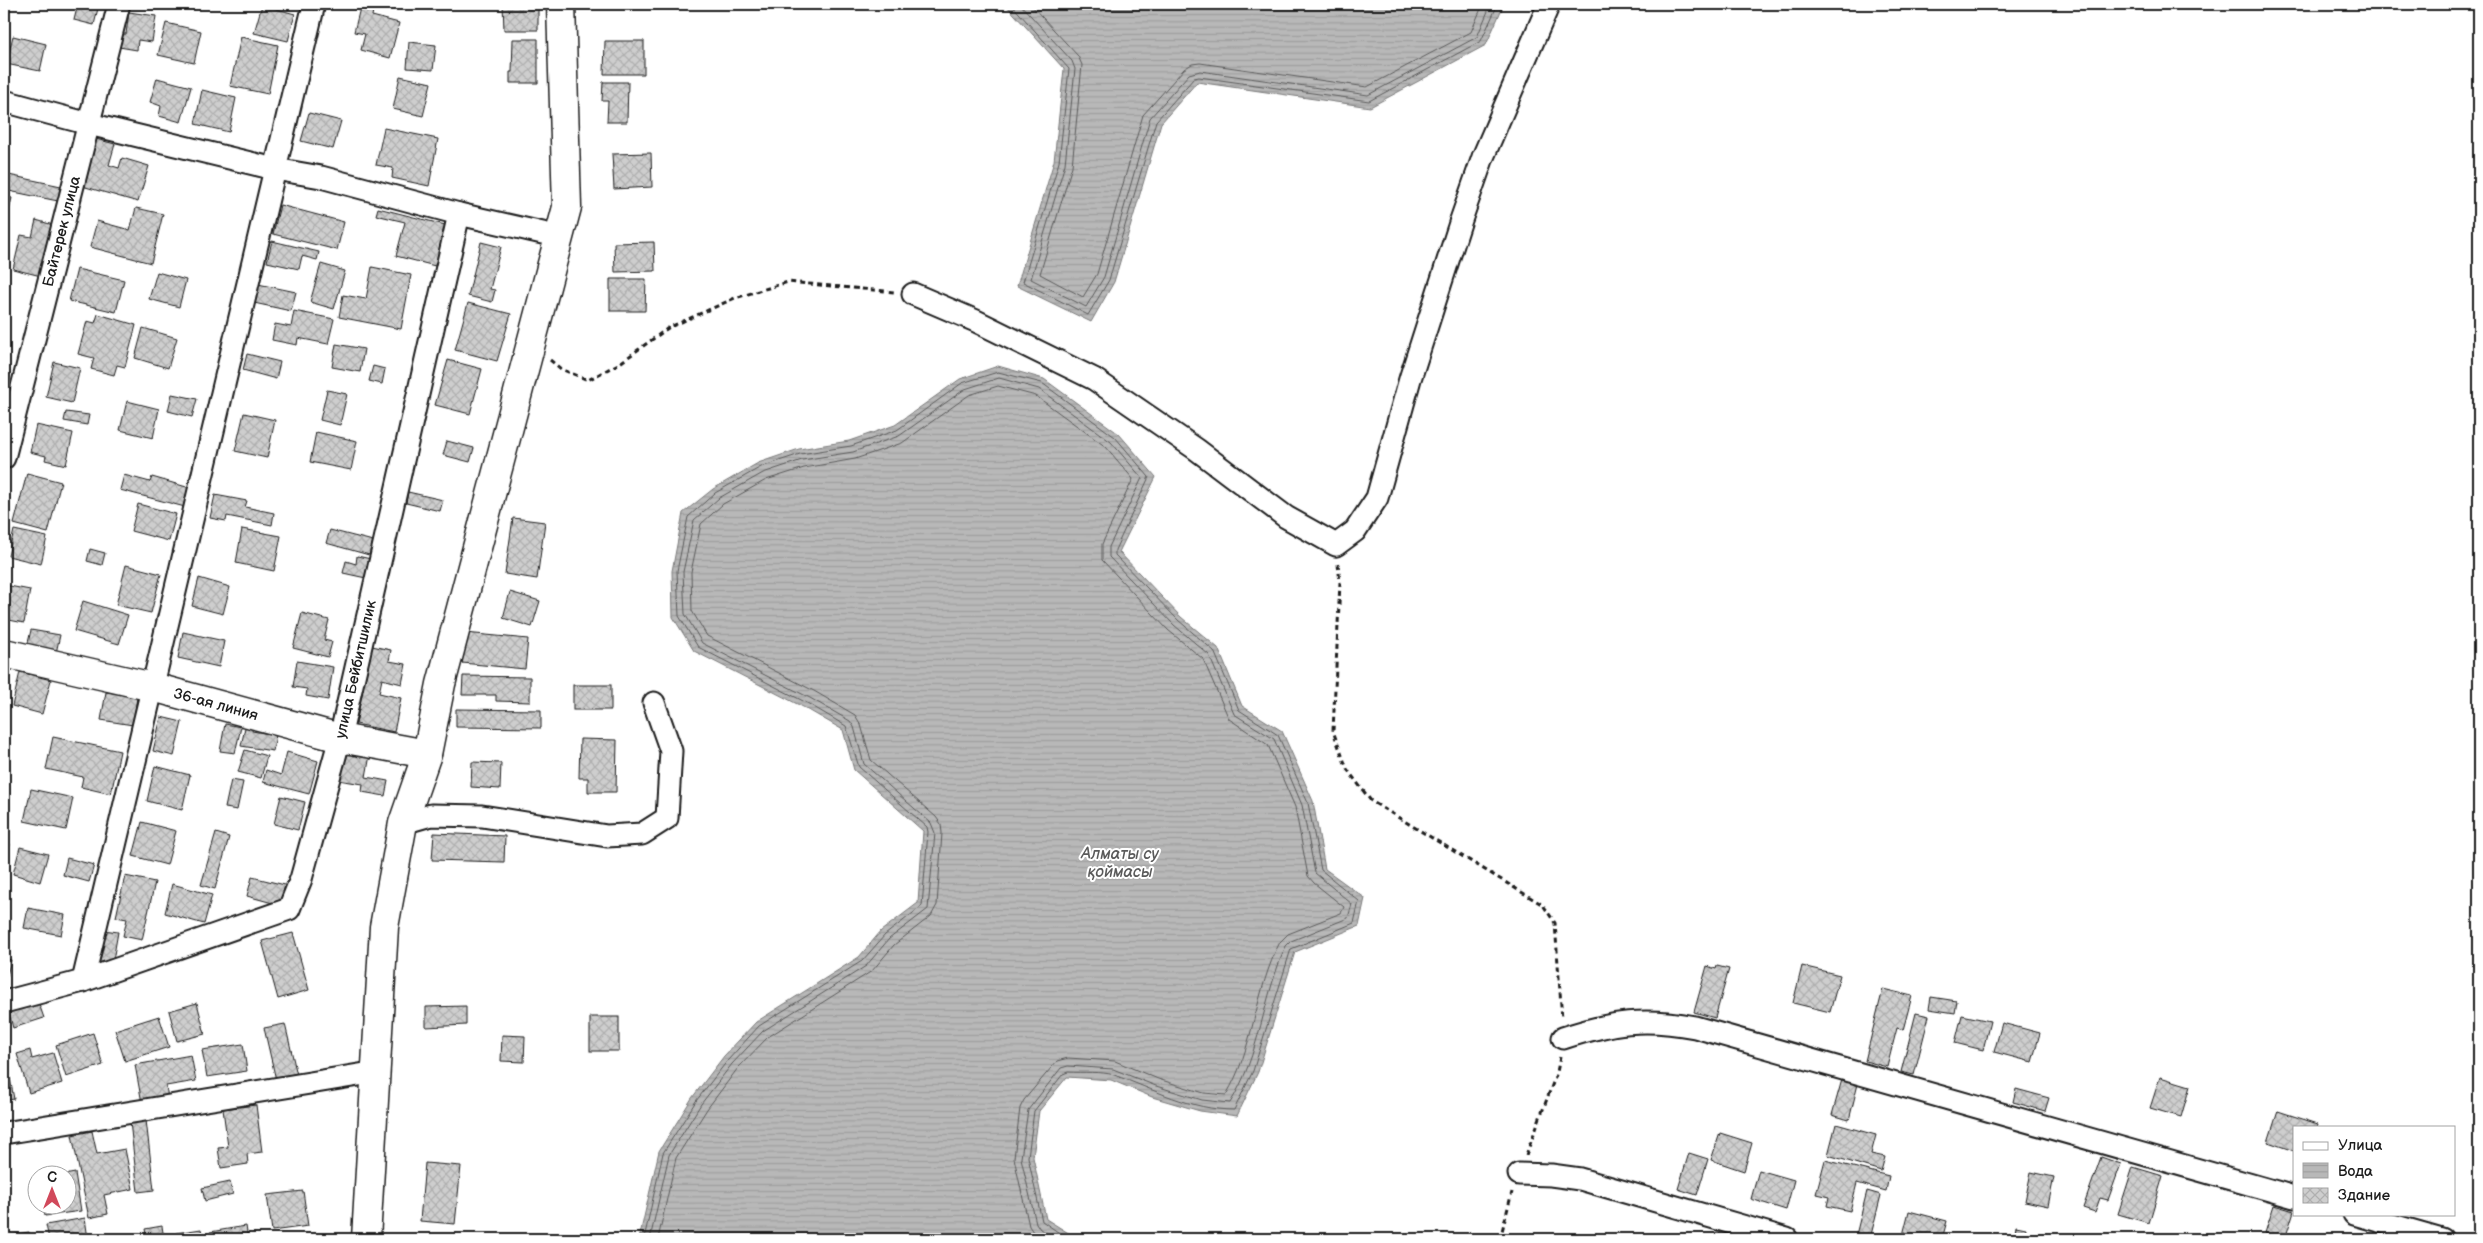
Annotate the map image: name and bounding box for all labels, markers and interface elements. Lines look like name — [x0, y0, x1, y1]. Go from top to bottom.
street label: Байтерек улица — [39, 174, 85, 289]
street label: улица Бейбитшилик — [331, 598, 381, 740]
street label: 36-ая линия — [171, 684, 260, 725]
water label: Алматы су қоймасы — [1080, 845, 1159, 882]
legend — [2293, 1126, 2456, 1216]
text: Улица — [2338, 1136, 2383, 1155]
text: Вода — [2338, 1162, 2373, 1181]
north arrow — [28, 1166, 78, 1216]
text: С — [47, 1169, 57, 1186]
text: Здание — [2338, 1186, 2390, 1205]

